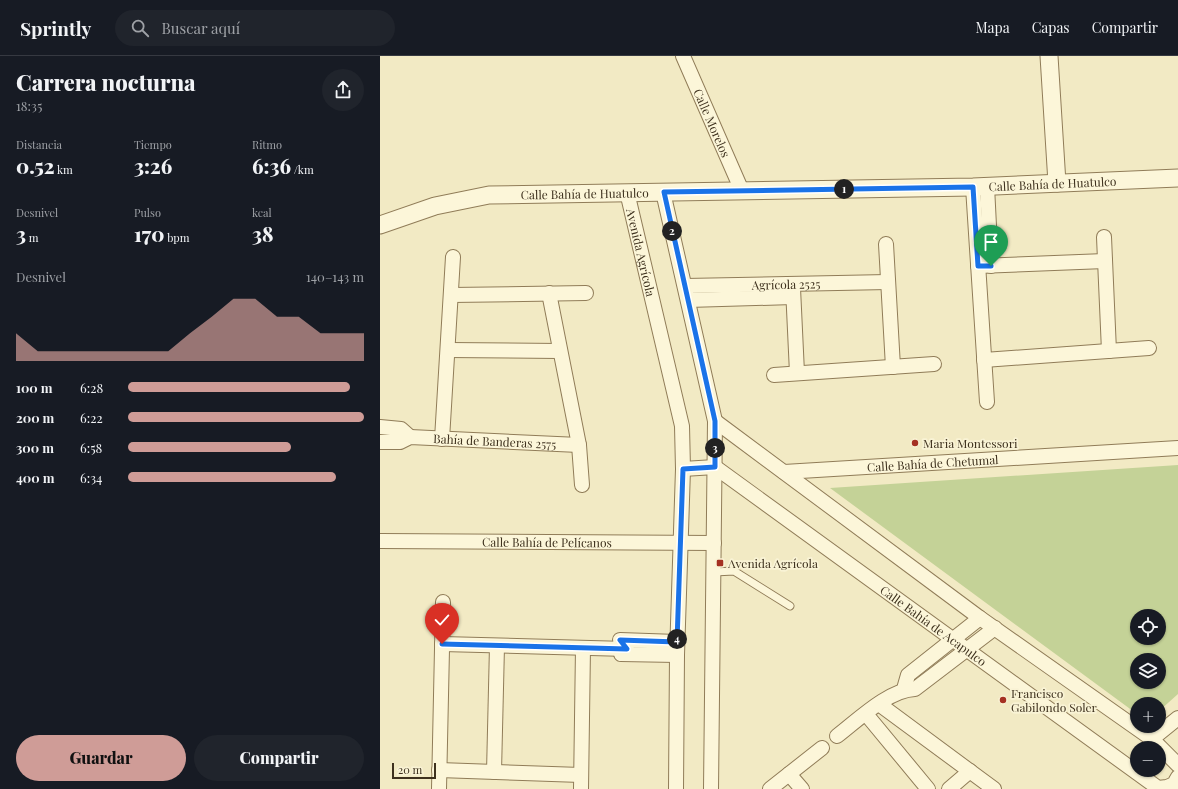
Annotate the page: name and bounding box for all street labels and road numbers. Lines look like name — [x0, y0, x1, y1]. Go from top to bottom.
street label: Calle Morelos — [690, 86, 734, 160]
street label: Calle Bahía de Huatulco — [988, 173, 1117, 194]
street label: Calle Bahía de Huatulco — [521, 184, 649, 202]
street label: Avenida Agrícola — [623, 206, 659, 298]
street label: Agrícola 2525 — [750, 275, 821, 293]
street label: Bahía de Banderas 2575 — [433, 430, 557, 452]
street label: Calle Bahía de Chetumal — [866, 451, 1000, 475]
street label: Calle Bahía de Pelícanos — [482, 534, 612, 550]
street label: Calle Bahía de Acapulco — [877, 581, 990, 670]

